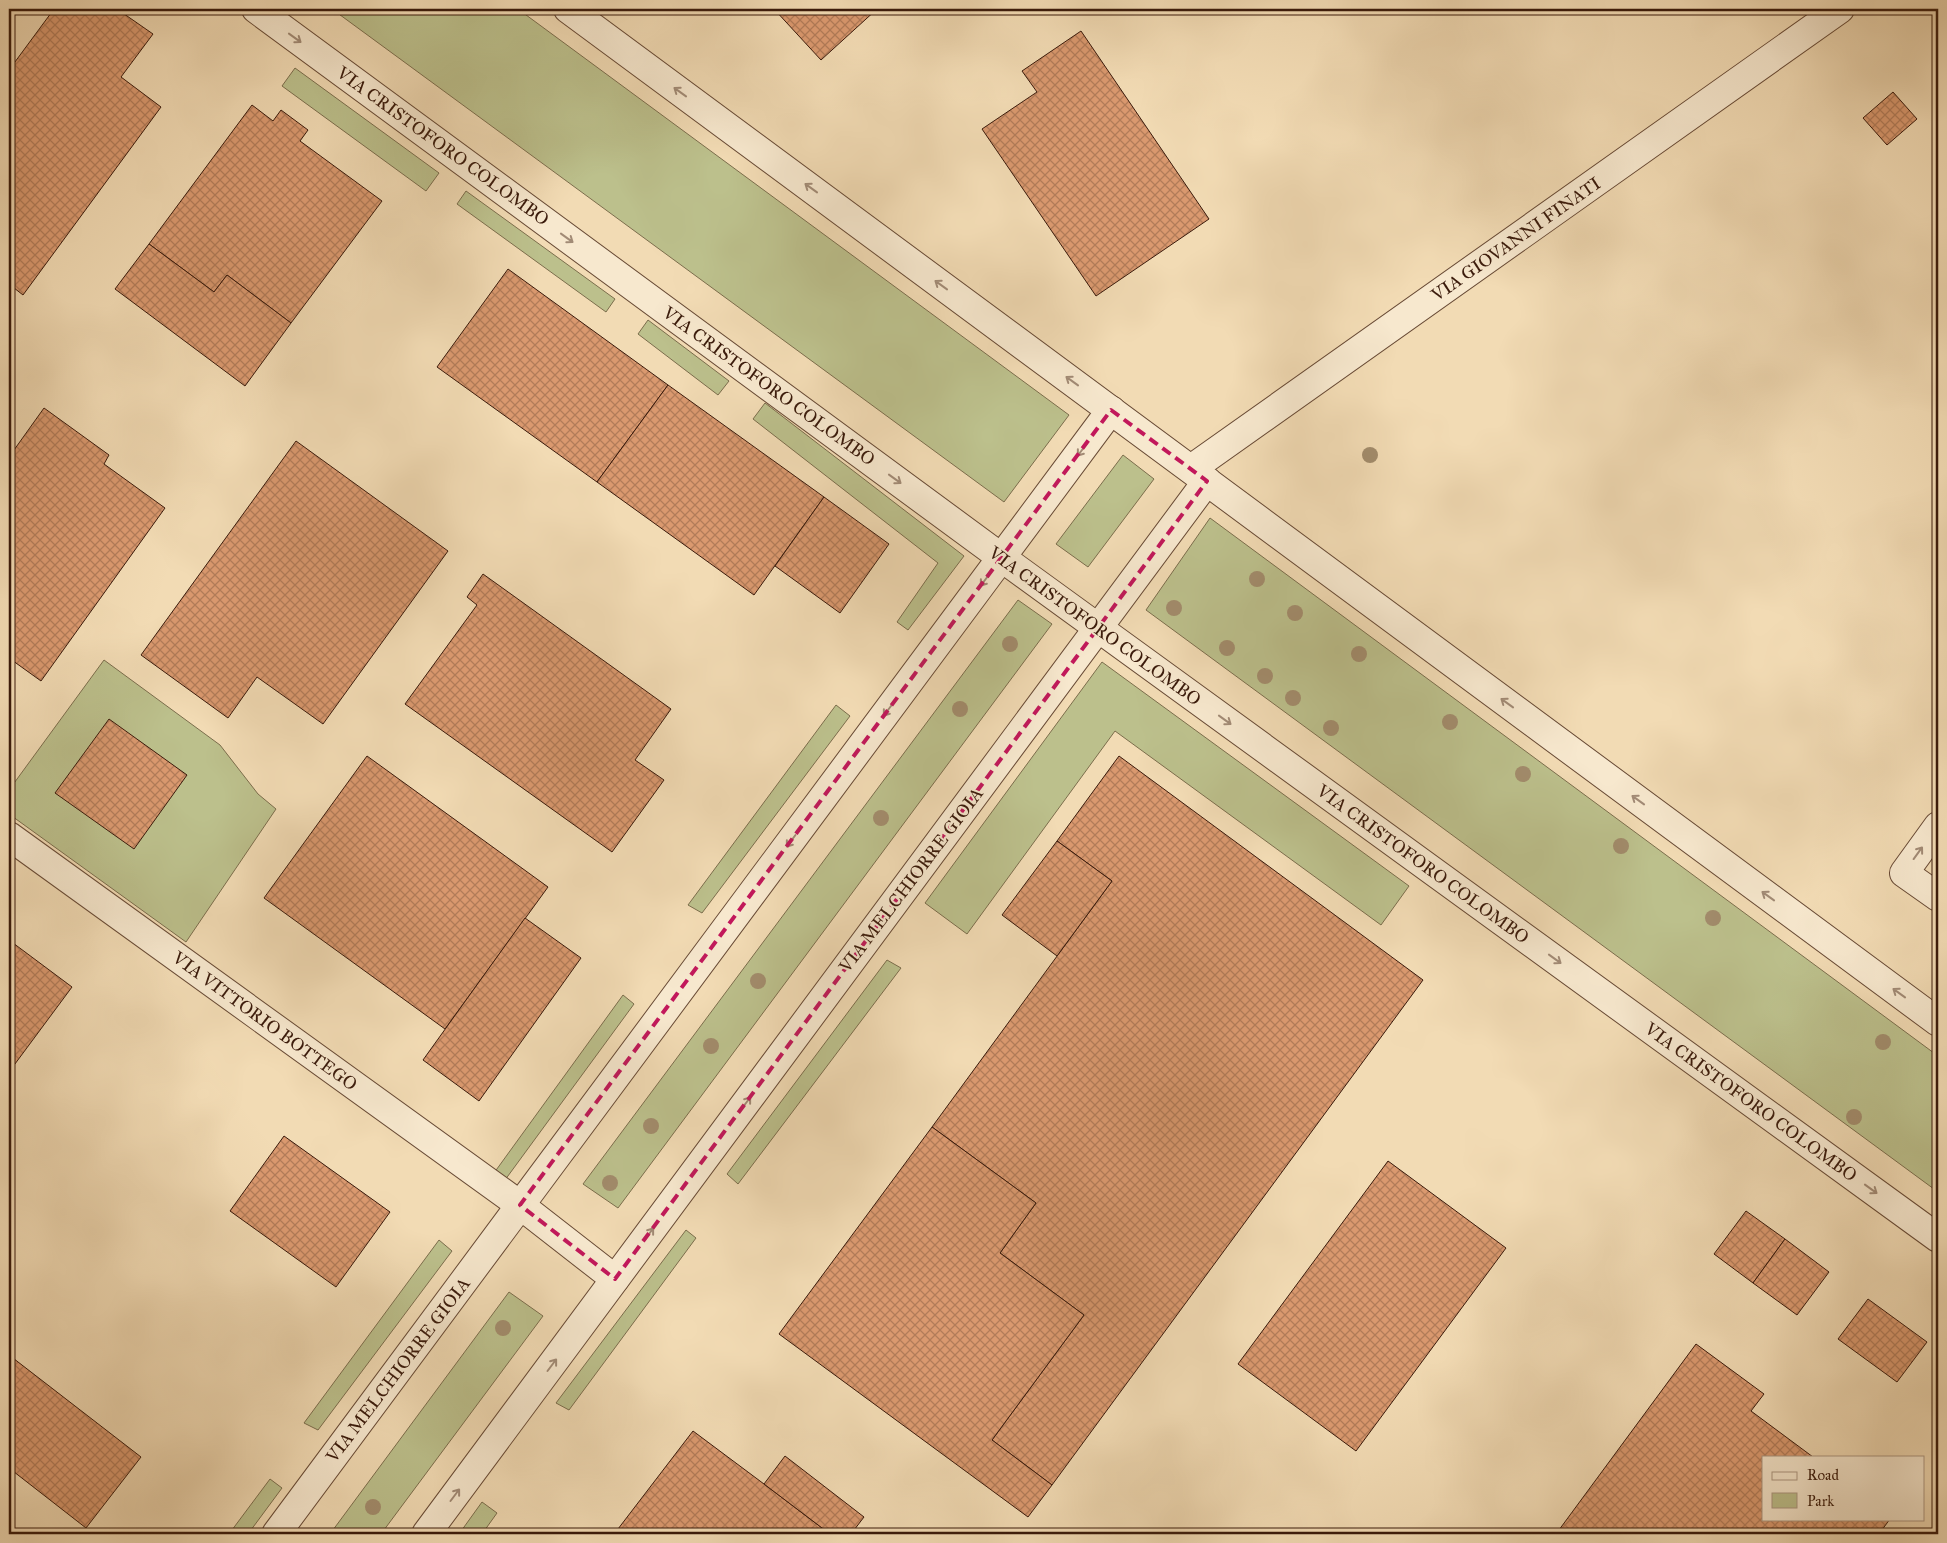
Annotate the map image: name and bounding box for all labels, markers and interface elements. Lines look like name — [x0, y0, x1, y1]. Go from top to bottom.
one-way arrow — [288, 32, 301, 43]
street label: VIA CRISTOFORO COLOMBO — [332, 61, 553, 230]
one-way arrow — [674, 86, 687, 97]
street label: VIA GIOVANNI FINATI — [1426, 172, 1605, 307]
one-way arrow — [804, 183, 818, 193]
one-way arrow — [560, 233, 574, 243]
one-way arrow — [934, 280, 948, 290]
street label: VIA CRISTOFORO COLOMBO — [658, 301, 879, 470]
one-way arrow — [1066, 376, 1079, 387]
one-way arrow — [1077, 443, 1087, 457]
one-way arrow — [888, 474, 902, 484]
street label: VIA CRISTOFORO COLOMBO — [984, 541, 1205, 710]
one-way arrow — [980, 573, 990, 587]
one-way arrow — [1500, 698, 1514, 708]
one-way arrow — [883, 703, 893, 717]
one-way arrow — [1218, 715, 1232, 725]
street label: VIA CRISTOFORO COLOMBO — [1312, 779, 1533, 948]
street label: VIA MELCHIORRE GIOIA — [834, 783, 988, 978]
one-way arrow — [1632, 794, 1645, 805]
one-way arrow — [786, 834, 797, 847]
one-way arrow — [1913, 846, 1923, 860]
one-way arrow — [1761, 891, 1775, 901]
street label: VIA VITTORIO BOTTEGO — [168, 946, 362, 1095]
one-way arrow — [1548, 954, 1561, 965]
one-way arrow — [1892, 988, 1906, 998]
street label: VIA CRISTOFORO COLOMBO — [1640, 1017, 1861, 1186]
one-way arrow — [740, 1097, 751, 1110]
one-way arrow — [1864, 1183, 1877, 1194]
one-way arrow — [644, 1227, 654, 1241]
street label: VIA MELCHIORRE GIOIA — [321, 1273, 475, 1468]
one-way arrow — [547, 1358, 557, 1372]
legend — [1762, 1456, 1924, 1520]
text: Road — [1807, 1466, 1839, 1484]
one-way arrow — [450, 1489, 461, 1502]
text: Park — [1807, 1492, 1834, 1510]

